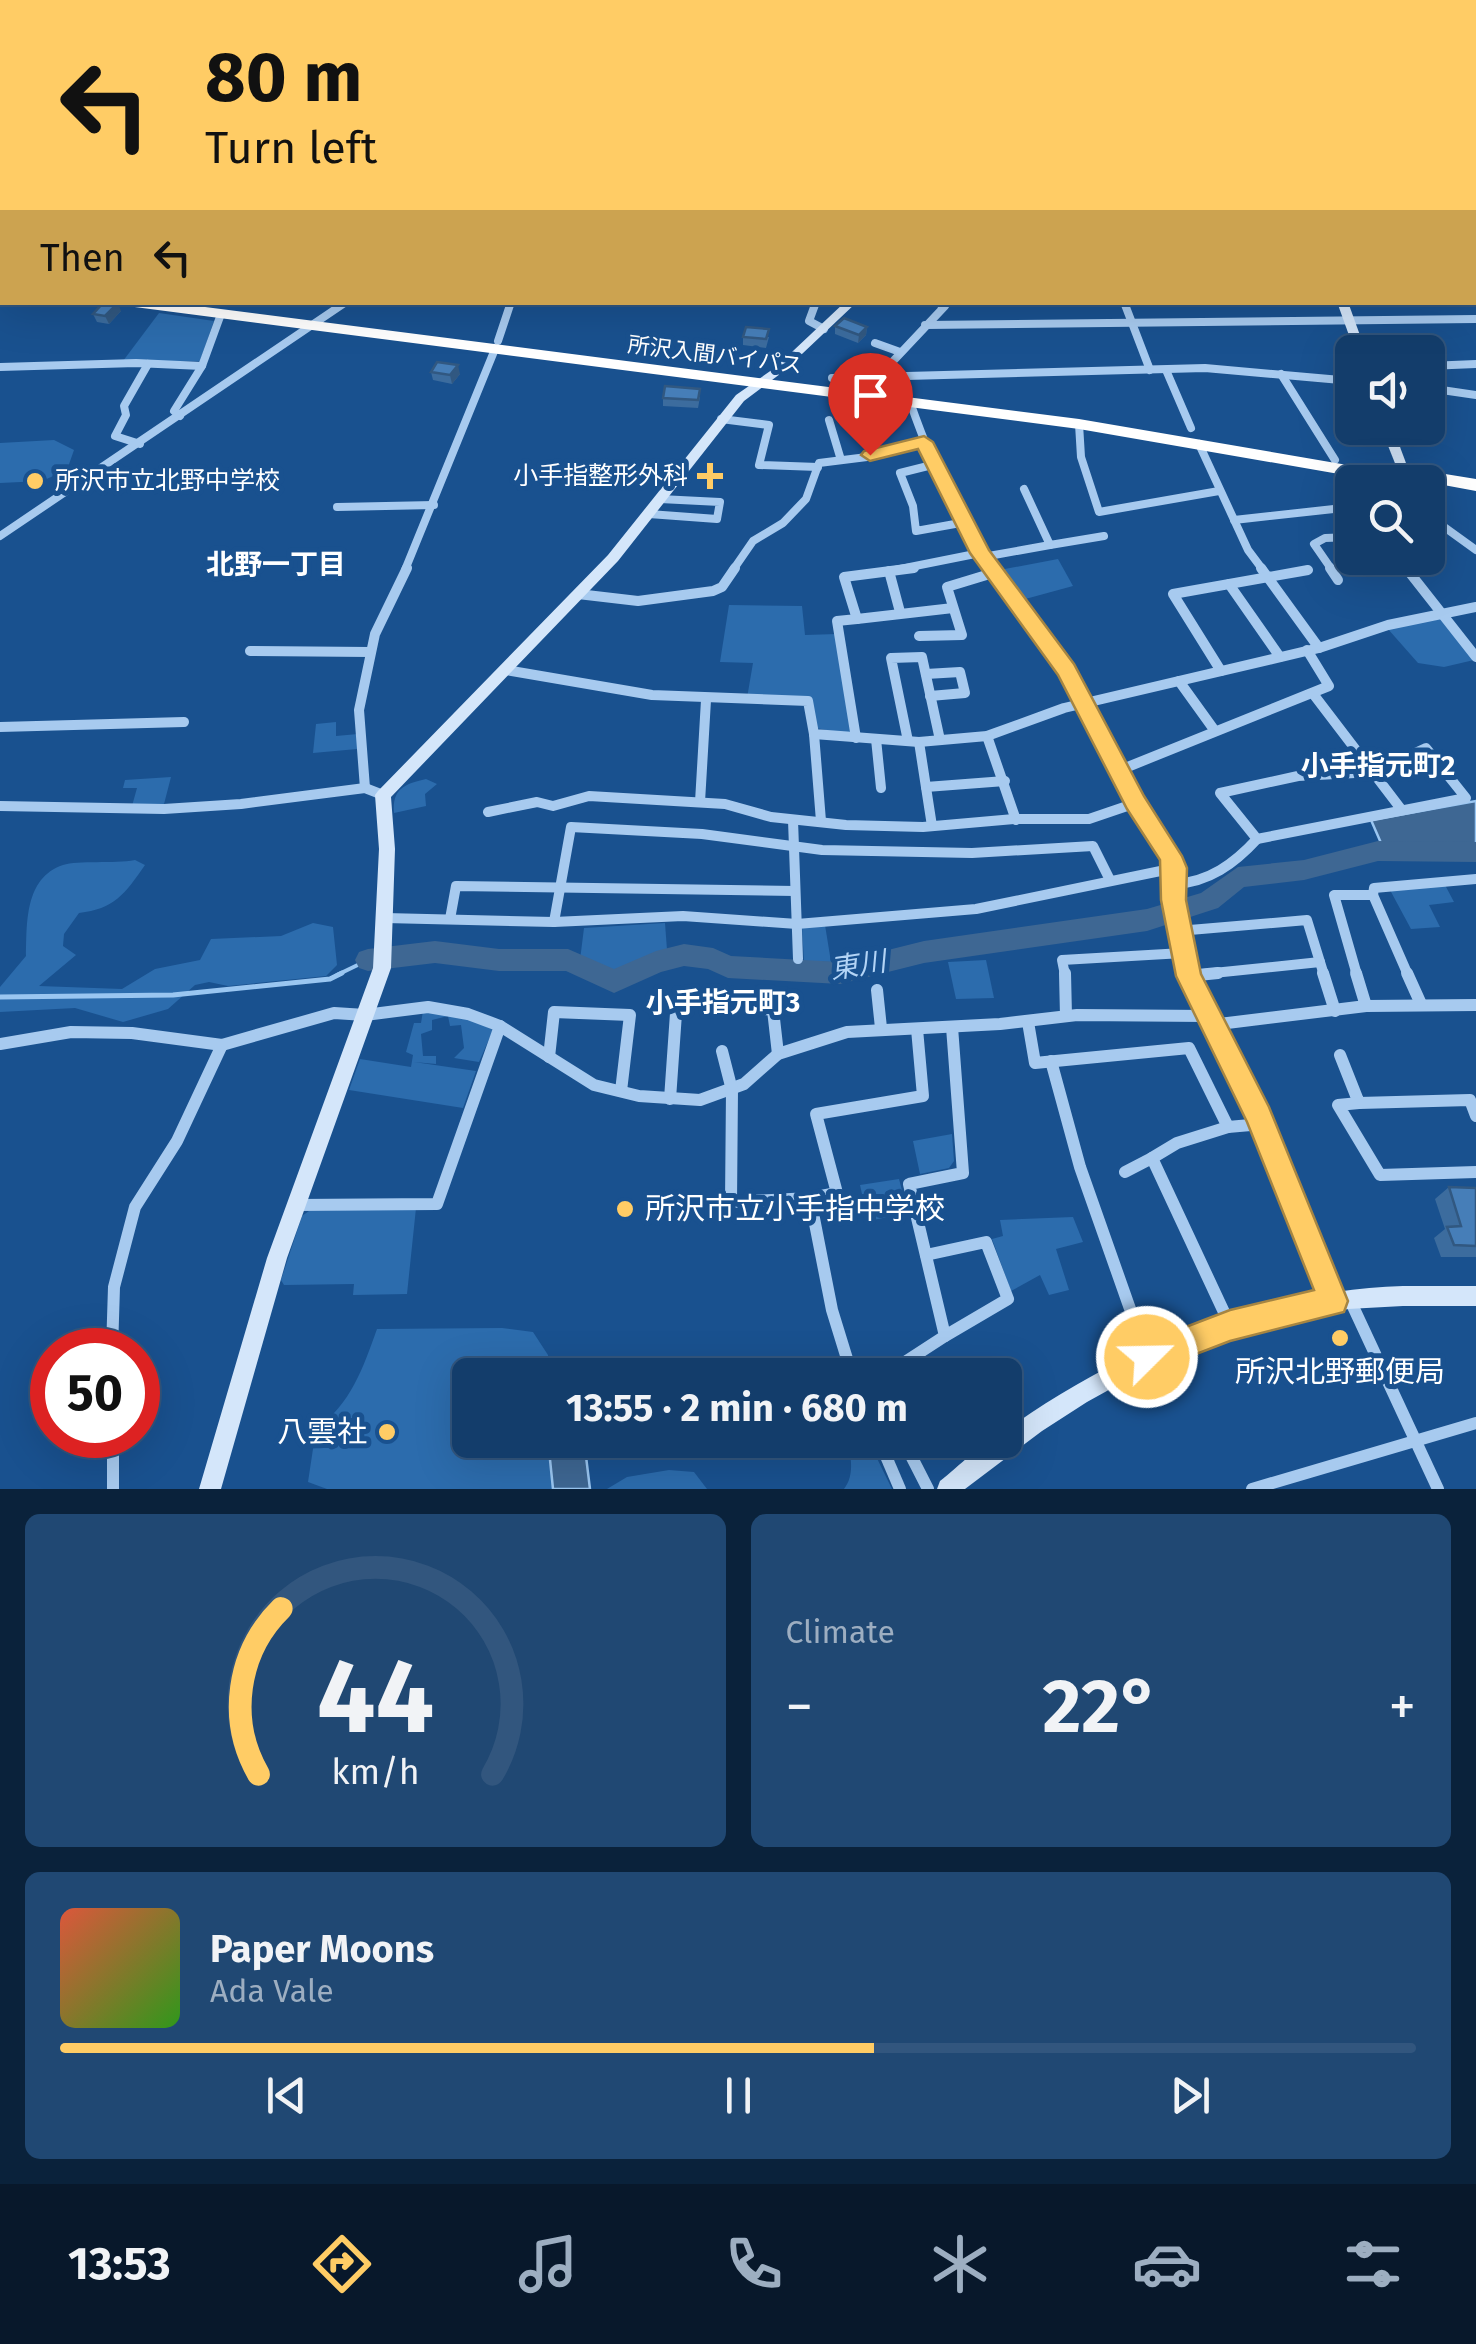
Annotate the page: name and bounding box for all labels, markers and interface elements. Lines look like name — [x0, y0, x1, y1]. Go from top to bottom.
text: 80 m — [205, 36, 362, 120]
icon: left — [40, 40, 170, 170]
text: Turn left — [205, 121, 377, 175]
icon: left — [145, 230, 200, 285]
text: Then — [40, 235, 125, 281]
street label: 所沢入間バイパス — [626, 331, 804, 379]
map controls — [1335, 335, 1445, 575]
button: sound — [1335, 335, 1445, 445]
pin — [828, 353, 913, 456]
icon: arrive — [843, 368, 898, 423]
place label: 小手指整形外科 — [513, 461, 688, 491]
marker: 小手指整形外科 — [697, 463, 723, 489]
button: search — [1335, 465, 1445, 575]
place label: 所沢市立北野中学校 — [55, 466, 280, 496]
marker: 所沢市立北野中学校 — [24, 470, 46, 492]
district label: 北野一丁目 — [206, 548, 346, 581]
district label: 小手指元町2 — [1301, 749, 1455, 782]
water label: 東川 — [828, 944, 891, 986]
district label: 小手指元町3 — [646, 986, 800, 1019]
place label: 所沢市立小手指中学校 — [645, 1191, 945, 1227]
marker: 所沢市立小手指中学校 — [614, 1198, 636, 1220]
position arrow — [1095, 1305, 1199, 1409]
marker: 所沢北野郵便局 — [1329, 1327, 1351, 1349]
speed limit sign: 50 — [30, 1328, 160, 1458]
place label: 所沢北野郵便局 — [1235, 1354, 1445, 1390]
text: 13:55 · 2 min · 680 m — [566, 1385, 908, 1431]
place label: 八雲社 — [277, 1414, 367, 1450]
marker: 八雲社 — [376, 1421, 398, 1443]
text: Climate — [786, 1613, 895, 1651]
text: 44 — [316, 1635, 434, 1760]
text: 22° — [1042, 1662, 1159, 1752]
text: − — [786, 1674, 813, 1740]
text: + — [1389, 1674, 1416, 1740]
text: km/h — [331, 1751, 419, 1793]
text: Paper Moons — [210, 1926, 434, 1972]
text: Ada Vale — [210, 1972, 334, 2010]
icon: previous — [259, 2068, 314, 2123]
icon: pause — [711, 2068, 766, 2123]
icon: next — [1163, 2068, 1218, 2123]
icon: directions — [307, 2229, 377, 2299]
icon: music — [513, 2229, 583, 2299]
icon: phone — [719, 2229, 789, 2299]
icon: climate — [925, 2229, 995, 2299]
icon: car — [1132, 2229, 1202, 2299]
icon: filters — [1338, 2229, 1408, 2299]
text: 13:53 — [68, 2237, 171, 2291]

